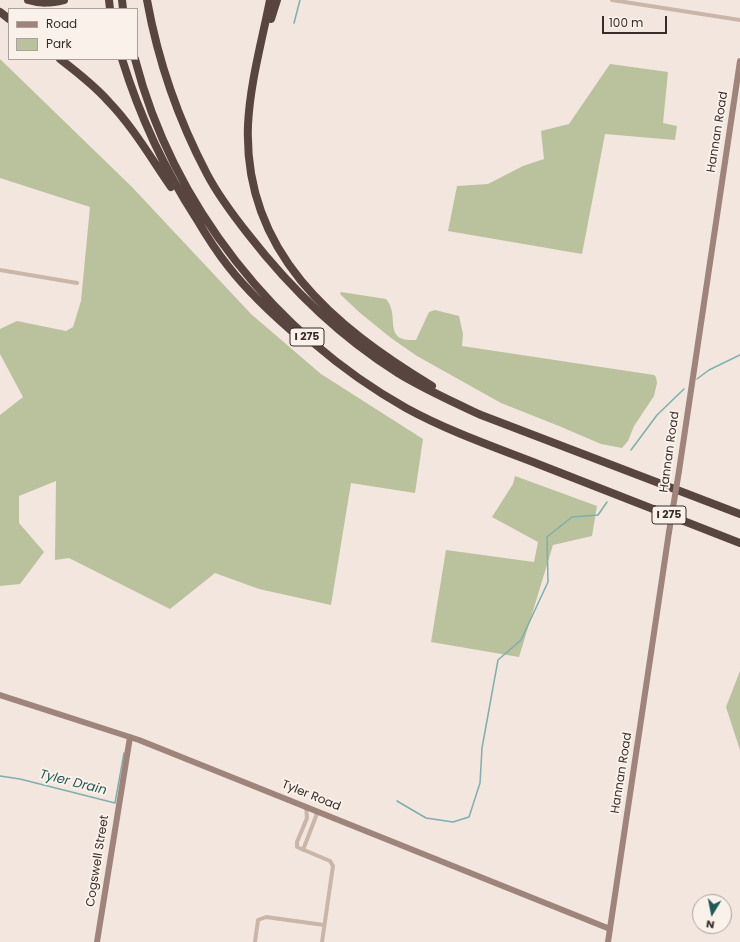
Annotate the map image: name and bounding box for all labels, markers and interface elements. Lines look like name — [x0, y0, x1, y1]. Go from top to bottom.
legend — [8, 8, 138, 60]
scale bar — [604, 8, 669, 34]
text: 100 m — [609, 14, 643, 31]
text: Road — [46, 15, 77, 32]
text: Park — [46, 35, 72, 52]
street label: Hannan Road — [704, 90, 732, 174]
road number: I 275 — [290, 328, 324, 346]
street label: Hannan Road — [657, 410, 683, 494]
road number: I 275 — [652, 506, 686, 524]
street label: Hannan Road — [608, 731, 636, 815]
water label: Tyler Drain — [38, 767, 108, 799]
street label: Tyler Road — [279, 778, 343, 814]
street label: Cogswell Street — [84, 814, 112, 908]
north arrow — [692, 894, 732, 934]
text: N — [705, 916, 716, 933]

